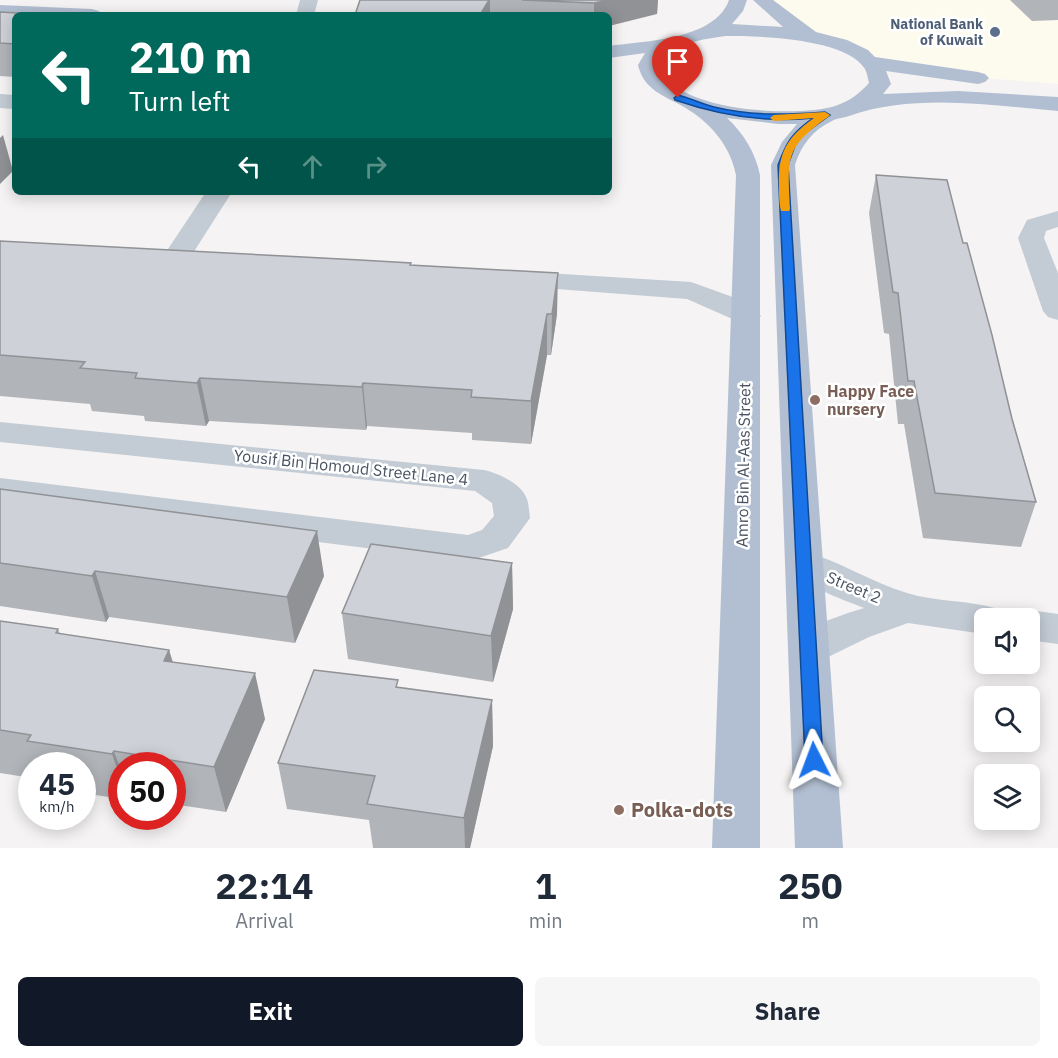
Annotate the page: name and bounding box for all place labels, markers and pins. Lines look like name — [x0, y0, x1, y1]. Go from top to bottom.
place label: National Bank of Kuwait — [890, 15, 984, 49]
marker: National Bank of Kuwait — [988, 25, 1002, 39]
pin — [652, 36, 703, 98]
place label: Happy Face nursery — [827, 381, 914, 419]
marker: Happy Face nursery — [808, 393, 822, 407]
place label: Polka-dots — [631, 796, 733, 823]
marker: Polka-dots — [612, 803, 626, 817]

